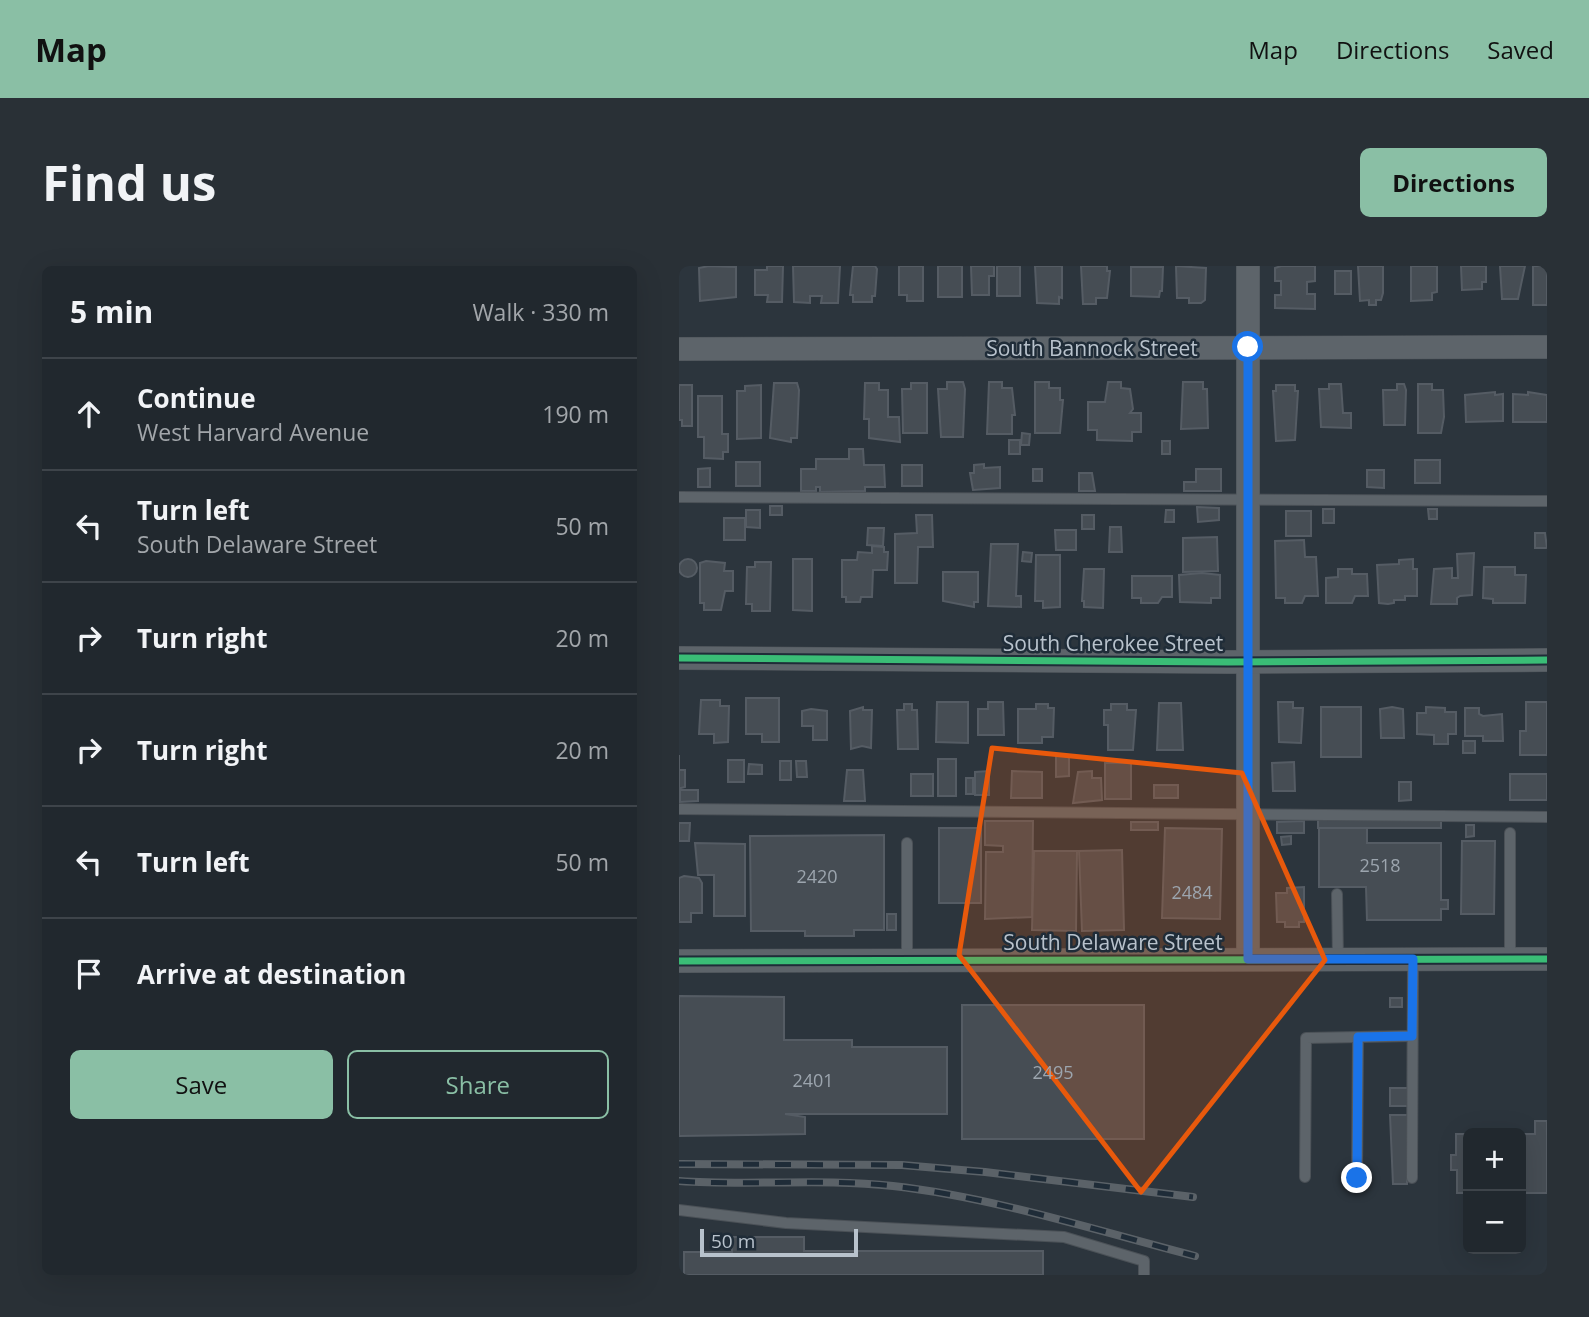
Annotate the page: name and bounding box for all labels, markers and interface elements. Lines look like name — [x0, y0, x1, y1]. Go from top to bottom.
text: Map — [35, 27, 107, 72]
text: Map — [1248, 33, 1298, 66]
text: Directions — [1336, 33, 1449, 66]
text: Saved — [1487, 33, 1554, 66]
button: Directions — [1360, 148, 1547, 217]
text: Find us — [42, 149, 216, 215]
text: 5 min — [70, 291, 153, 332]
text: Walk · 330 m — [472, 296, 609, 328]
route start — [1232, 331, 1263, 362]
street label: South Bannock Street — [986, 334, 1198, 362]
text: Continue — [137, 380, 256, 416]
icon: ahead — [70, 395, 108, 433]
text: 190 m — [542, 398, 609, 430]
text: West Harvard Avenue — [137, 416, 369, 448]
text: Turn left — [137, 492, 249, 528]
icon: left — [70, 507, 108, 545]
text: 50 m — [555, 510, 609, 542]
text: South Delaware Street — [137, 528, 377, 560]
icon: right — [70, 619, 108, 657]
text: Turn right — [137, 620, 268, 656]
text: 20 m — [555, 622, 609, 654]
street label: South Cherokee Street — [1003, 629, 1223, 657]
icon: right — [70, 731, 108, 769]
text: Turn right — [137, 732, 268, 768]
text: 20 m — [555, 734, 609, 766]
icon: left — [70, 843, 108, 881]
text: Turn left — [137, 844, 249, 880]
text: 50 m — [555, 846, 609, 878]
house number: 2518 — [1359, 853, 1401, 877]
house number: 2420 — [796, 864, 838, 888]
house number: 2484 — [1171, 880, 1213, 904]
street label: South Delaware Street — [1003, 928, 1223, 956]
icon: arrive — [70, 955, 108, 993]
text: Arrive at destination — [137, 956, 406, 992]
button: Save — [70, 1050, 333, 1119]
button: Share — [347, 1050, 609, 1119]
house number: 2495 — [1032, 1060, 1074, 1084]
house number: 2401 — [792, 1068, 834, 1092]
map controls — [1463, 1128, 1526, 1254]
button: + — [1463, 1128, 1526, 1191]
route end — [1341, 1162, 1372, 1193]
button: − — [1463, 1191, 1526, 1254]
scale bar — [700, 1226, 857, 1258]
text: 50 m — [711, 1228, 755, 1254]

